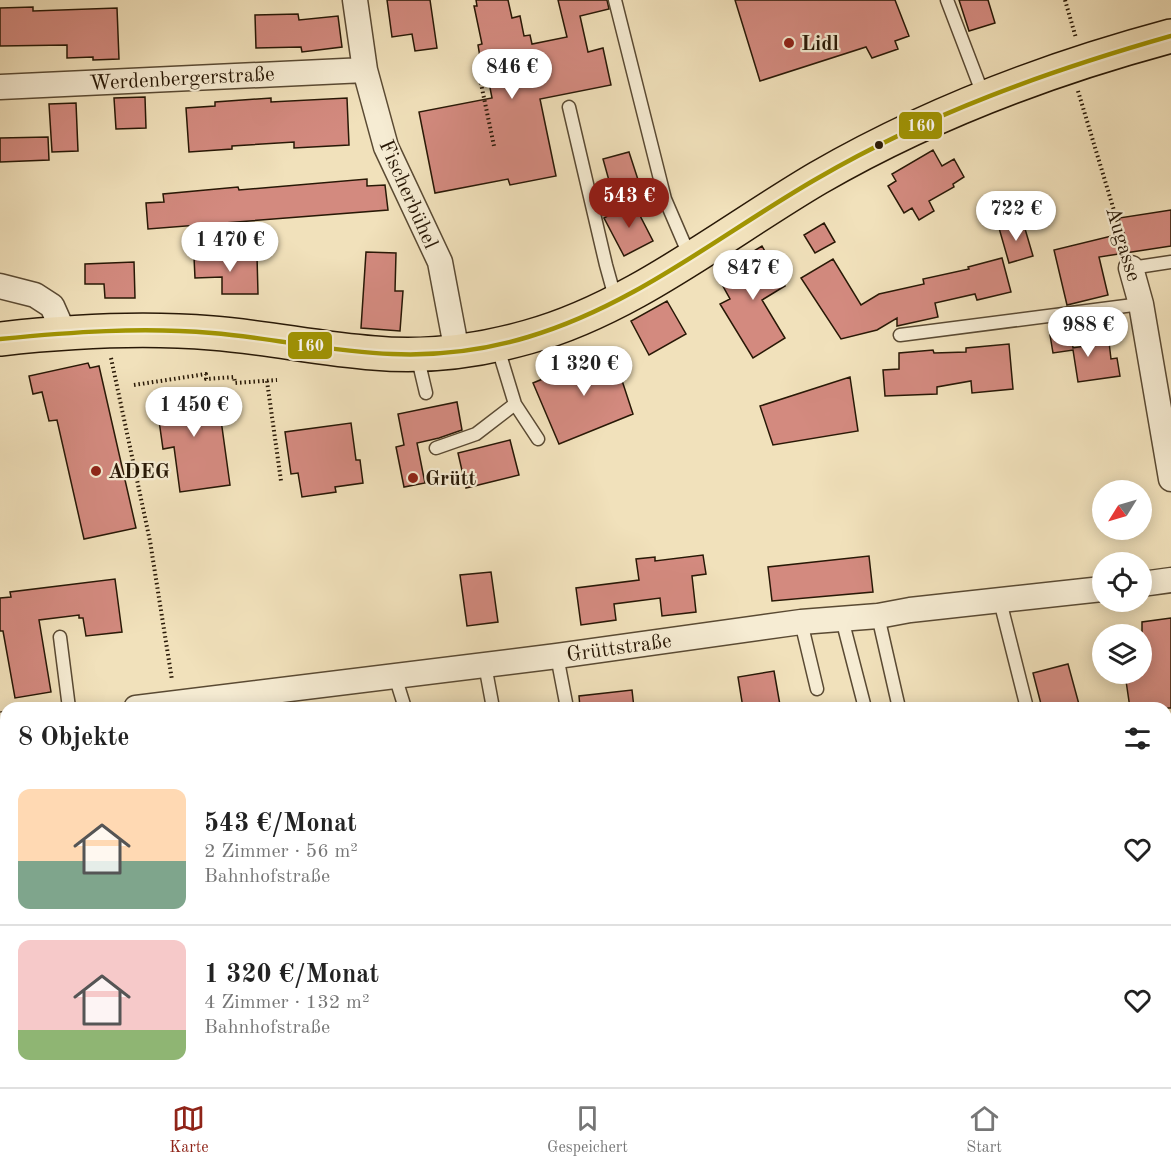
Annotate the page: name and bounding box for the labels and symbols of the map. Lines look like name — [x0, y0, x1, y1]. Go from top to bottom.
place label: Lidl — [801, 34, 839, 55]
marker: Lidl — [782, 36, 796, 50]
pin: 846 € — [470, 49, 554, 100]
street label: Werdenbergerstraße — [89, 64, 275, 95]
line badge: 160 — [898, 111, 943, 140]
text: 160 — [907, 119, 935, 135]
street label: Fischerbühel — [374, 137, 441, 252]
unlabelled marker — [873, 139, 885, 151]
pin: 543 € — [587, 178, 671, 229]
pin: 722 € — [974, 191, 1058, 242]
street label: Augasse — [1101, 205, 1144, 284]
pin: 1 470 € — [175, 222, 285, 273]
pin: 847 € — [711, 250, 795, 301]
pin: 988 € — [1046, 307, 1130, 358]
line badge: 160 — [287, 331, 333, 360]
text: 160 — [296, 339, 324, 355]
pin: 1 320 € — [529, 346, 639, 397]
pin: 1 450 € — [139, 387, 249, 438]
place label: ADEG — [108, 462, 170, 483]
marker: ADEG — [89, 464, 103, 478]
place label: Grütt — [425, 469, 476, 490]
marker: Grütt — [406, 471, 420, 485]
north arrow — [1092, 480, 1152, 540]
street label: Grüttstraße — [565, 631, 673, 666]

